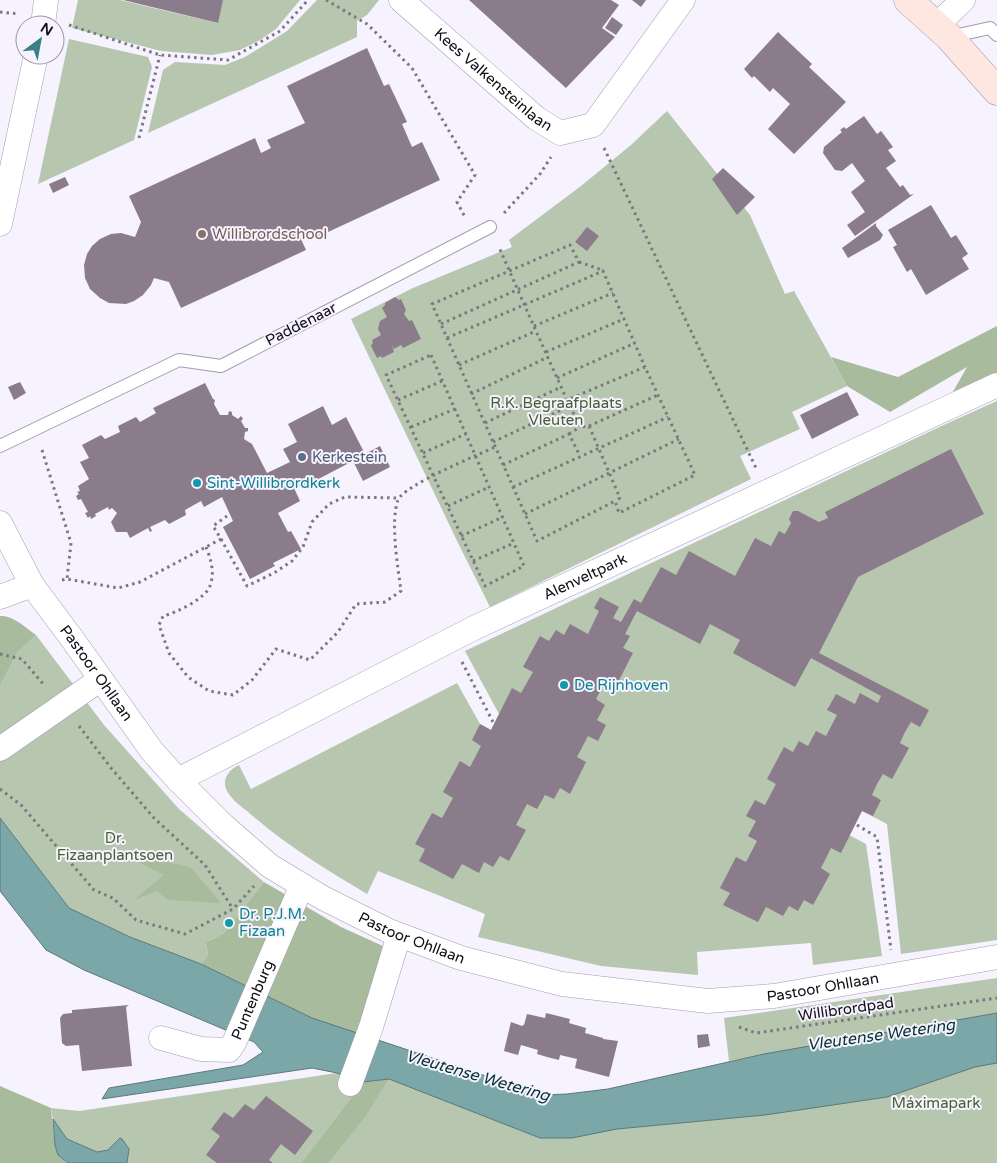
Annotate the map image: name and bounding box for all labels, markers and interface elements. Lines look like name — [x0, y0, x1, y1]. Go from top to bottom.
north arrow — [15, 15, 65, 65]
text: N — [37, 19, 56, 40]
street label: Kees Valkensteinlaan — [431, 24, 556, 135]
place label: Willibrordschool — [212, 225, 327, 243]
marker: Willibrordschool — [196, 228, 208, 240]
street label: Paddenaar — [262, 298, 340, 350]
park label: R.K. Begraafplaats Vleuten — [490, 394, 622, 429]
place label: Kerkestein — [312, 448, 387, 466]
marker: Kerkestein — [296, 451, 308, 463]
place label: Sint-Willibrordkerk — [207, 474, 340, 492]
marker: Sint-Willibrordkerk — [191, 477, 203, 489]
street label: Alenveltpark — [540, 549, 630, 604]
street label: Pastoor Ohllaan — [56, 622, 137, 725]
place label: De Rijnhoven — [574, 676, 668, 694]
marker: De Rijnhoven — [558, 679, 570, 691]
park label: Dr. Fizaanplantsoen — [57, 829, 173, 864]
place label: Dr. P.J.M. Fizaan — [239, 905, 306, 940]
street label: Pastoor Ohllaan — [355, 908, 468, 968]
marker: Dr. P.J.M. Fizaan — [223, 917, 235, 929]
street label: Puntenburg — [227, 957, 278, 1043]
street label: Pastoor Ohllaan — [766, 969, 880, 1006]
street label: Willibrordpad — [797, 993, 895, 1025]
water label: Vleutense Wetering — [806, 1015, 957, 1055]
water label: Vleutense Wetering — [403, 1046, 553, 1106]
park label: Máximapark — [892, 1094, 980, 1112]

